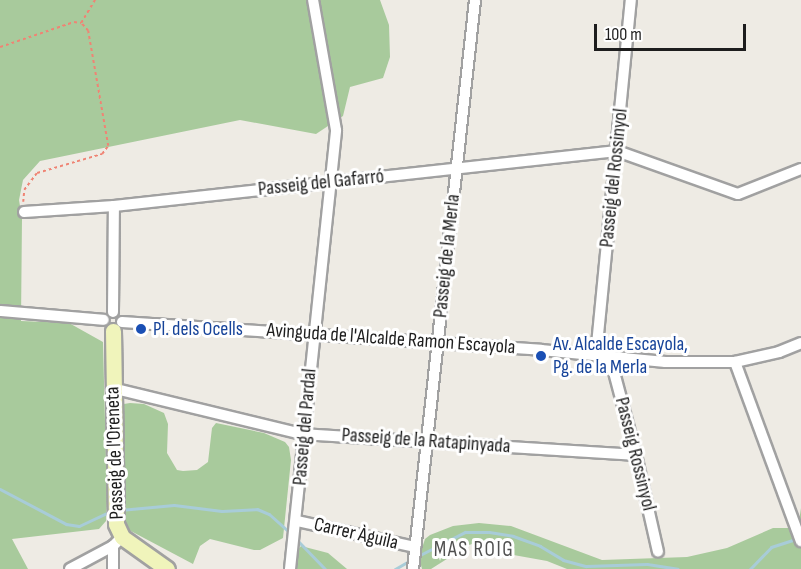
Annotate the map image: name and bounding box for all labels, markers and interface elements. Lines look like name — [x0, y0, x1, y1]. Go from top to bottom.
scale bar — [597, 12, 748, 50]
text: 100 m — [605, 24, 642, 45]
street label: Passeig del Rossinyol — [595, 107, 633, 249]
street label: Passeig del Gafarró — [257, 164, 385, 202]
street label: Passeig de la Merla — [429, 193, 465, 319]
place label: Pl. dels Ocells — [153, 317, 243, 341]
street label: Avinguda de l'Alcalde Ramon Escayola — [266, 318, 516, 360]
marker: Pl. dels Ocells — [134, 322, 148, 336]
place label: Av. Alcalde Escayola, Pg. de la Merla — [553, 332, 688, 379]
marker: Av. Alcalde Escayola, Pg. de la Merla — [534, 349, 548, 363]
street label: Passeig del Pardal — [288, 368, 322, 486]
street label: Passeig de l'Oreneta — [101, 386, 129, 520]
street label: Passeig Rossinyol — [609, 395, 661, 513]
street label: Passeig de la Ratapinyada — [341, 423, 511, 459]
street label: Carrer Àguila — [312, 513, 400, 555]
district label: MAS ROIG — [434, 537, 514, 563]

